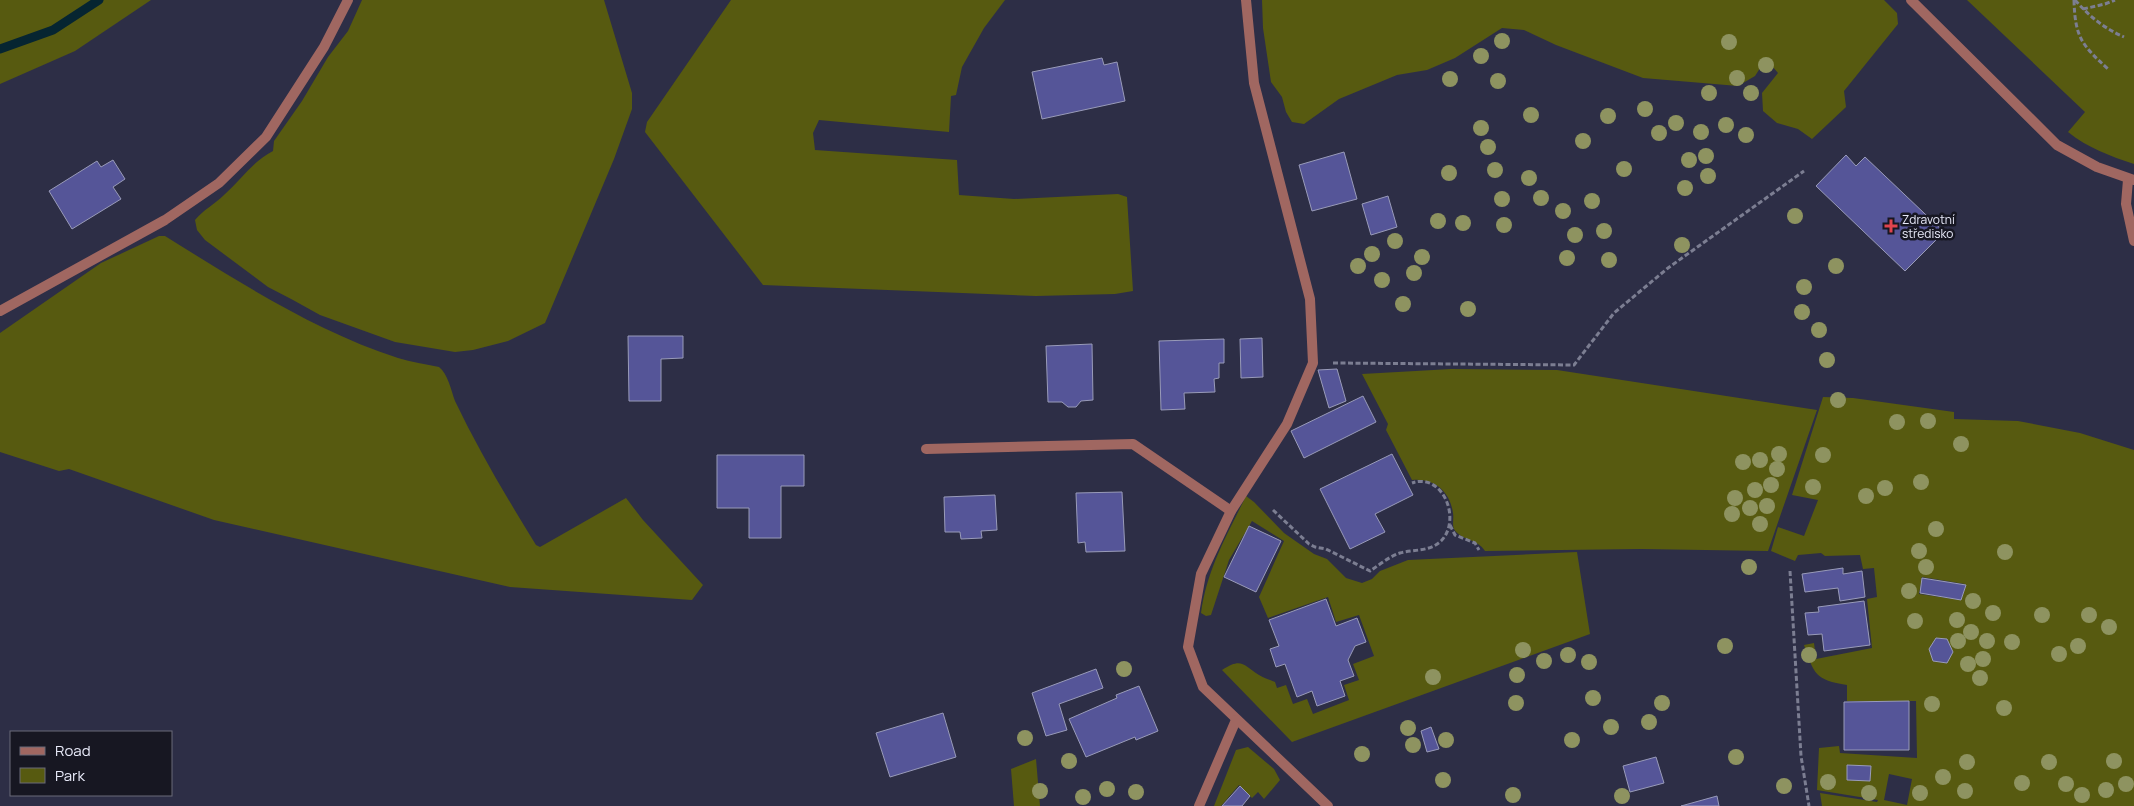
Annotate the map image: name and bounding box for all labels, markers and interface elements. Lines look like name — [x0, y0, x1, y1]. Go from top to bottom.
place label: Zdravotní středisko — [1902, 211, 1955, 242]
marker: Zdravotní středisko — [1884, 219, 1898, 233]
legend — [10, 731, 172, 796]
text: Road — [55, 740, 91, 761]
text: Park — [55, 765, 85, 786]

